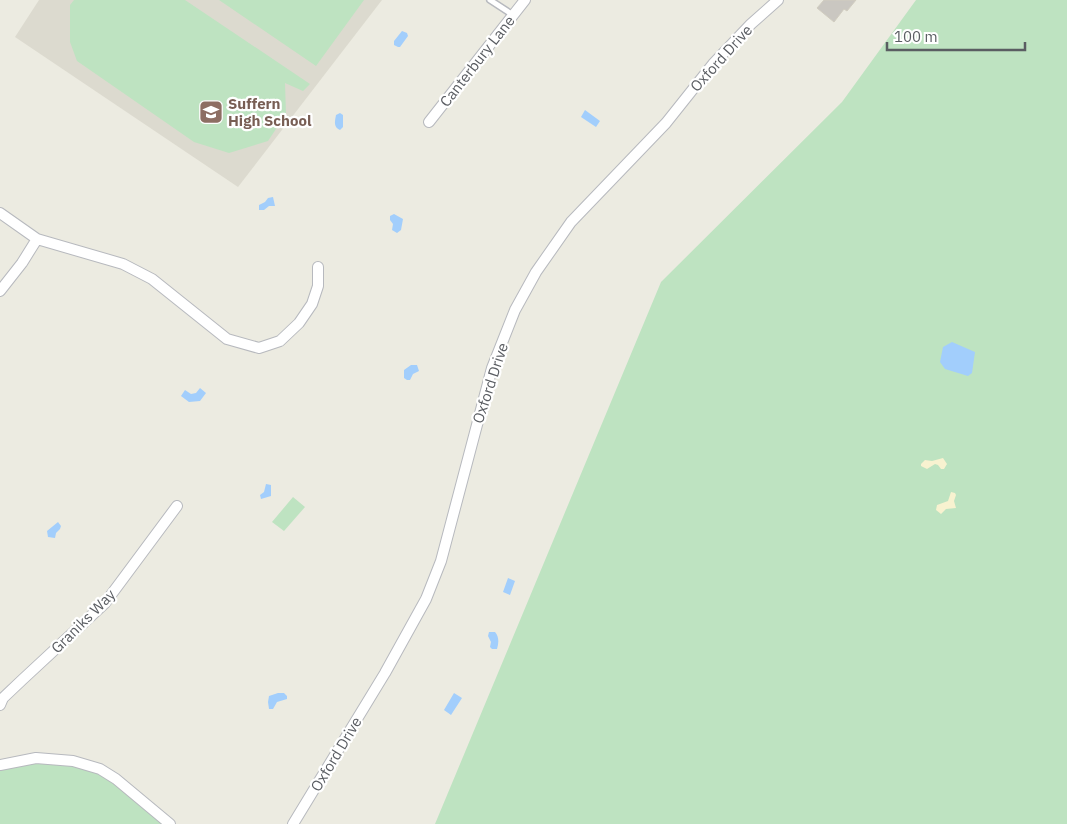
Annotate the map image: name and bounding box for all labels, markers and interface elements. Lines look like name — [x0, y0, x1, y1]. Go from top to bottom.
street label: Canterbury Lane — [435, 11, 519, 111]
street label: Oxford Drive — [686, 20, 756, 96]
scale bar — [887, 20, 1024, 52]
text: 100 m — [894, 27, 938, 46]
place label: Suffern High School — [228, 94, 312, 130]
school or university icon: Suffern High School — [198, 99, 224, 125]
street label: Oxford Drive — [468, 340, 512, 426]
street label: Graniks Way — [47, 584, 120, 657]
street label: Oxford Drive — [306, 713, 366, 795]

